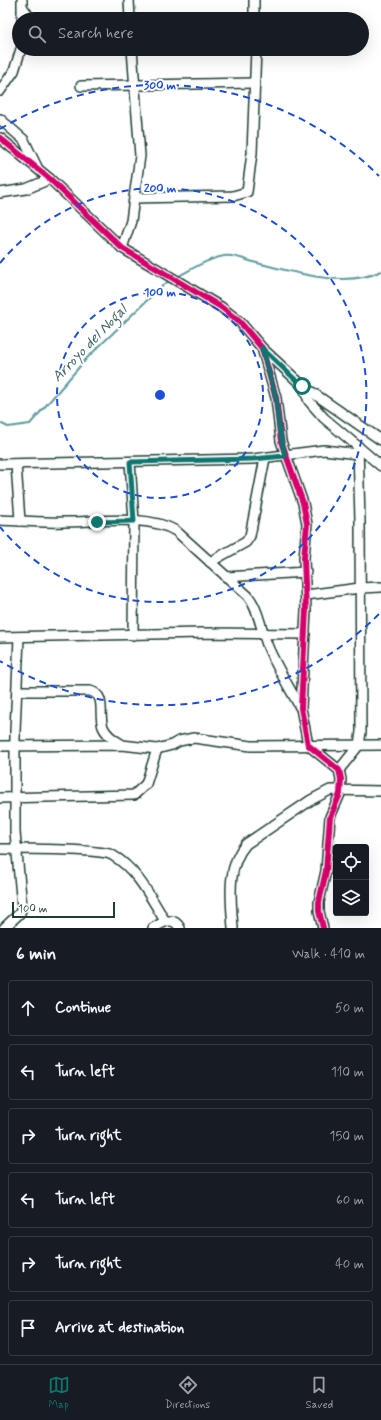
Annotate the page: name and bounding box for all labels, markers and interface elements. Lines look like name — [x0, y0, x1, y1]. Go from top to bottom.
search box — [12, 12, 369, 56]
icon: search — [26, 23, 48, 45]
text: Search here — [58, 24, 134, 44]
text: 300 m — [144, 78, 177, 94]
text: 200 m — [144, 181, 177, 197]
text: 100 m — [144, 285, 177, 301]
water label: Arroyo del Nogal — [48, 299, 134, 388]
route start — [293, 377, 311, 395]
centre of rings — [153, 388, 167, 402]
route end — [88, 513, 106, 531]
map controls — [333, 844, 369, 916]
button: locate — [333, 844, 369, 880]
button: layers — [333, 880, 369, 916]
scale bar — [12, 900, 115, 919]
text: 100 m — [18, 902, 48, 916]
text: 6 min — [16, 943, 56, 965]
text: Walk · 410 m — [292, 946, 365, 963]
icon: ahead — [17, 997, 39, 1019]
text: Continue — [55, 998, 111, 1018]
text: 50 m — [335, 1000, 364, 1017]
icon: left — [17, 1061, 39, 1083]
text: Turn left — [55, 1062, 115, 1082]
text: 110 m — [331, 1064, 364, 1081]
icon: right — [17, 1125, 39, 1147]
text: Turn right — [55, 1126, 122, 1146]
text: 150 m — [330, 1128, 364, 1145]
icon: left — [17, 1189, 39, 1211]
text: Turn left — [55, 1190, 115, 1210]
text: 60 m — [336, 1192, 364, 1209]
icon: right — [17, 1253, 39, 1275]
text: Turn right — [55, 1254, 122, 1274]
text: 40 m — [335, 1256, 364, 1273]
icon: arrive — [17, 1317, 39, 1339]
text: Arrive at destination — [55, 1318, 184, 1338]
tab: Map — [48, 1374, 70, 1412]
tab: Directions — [165, 1374, 210, 1412]
tab: Saved — [306, 1374, 333, 1412]

